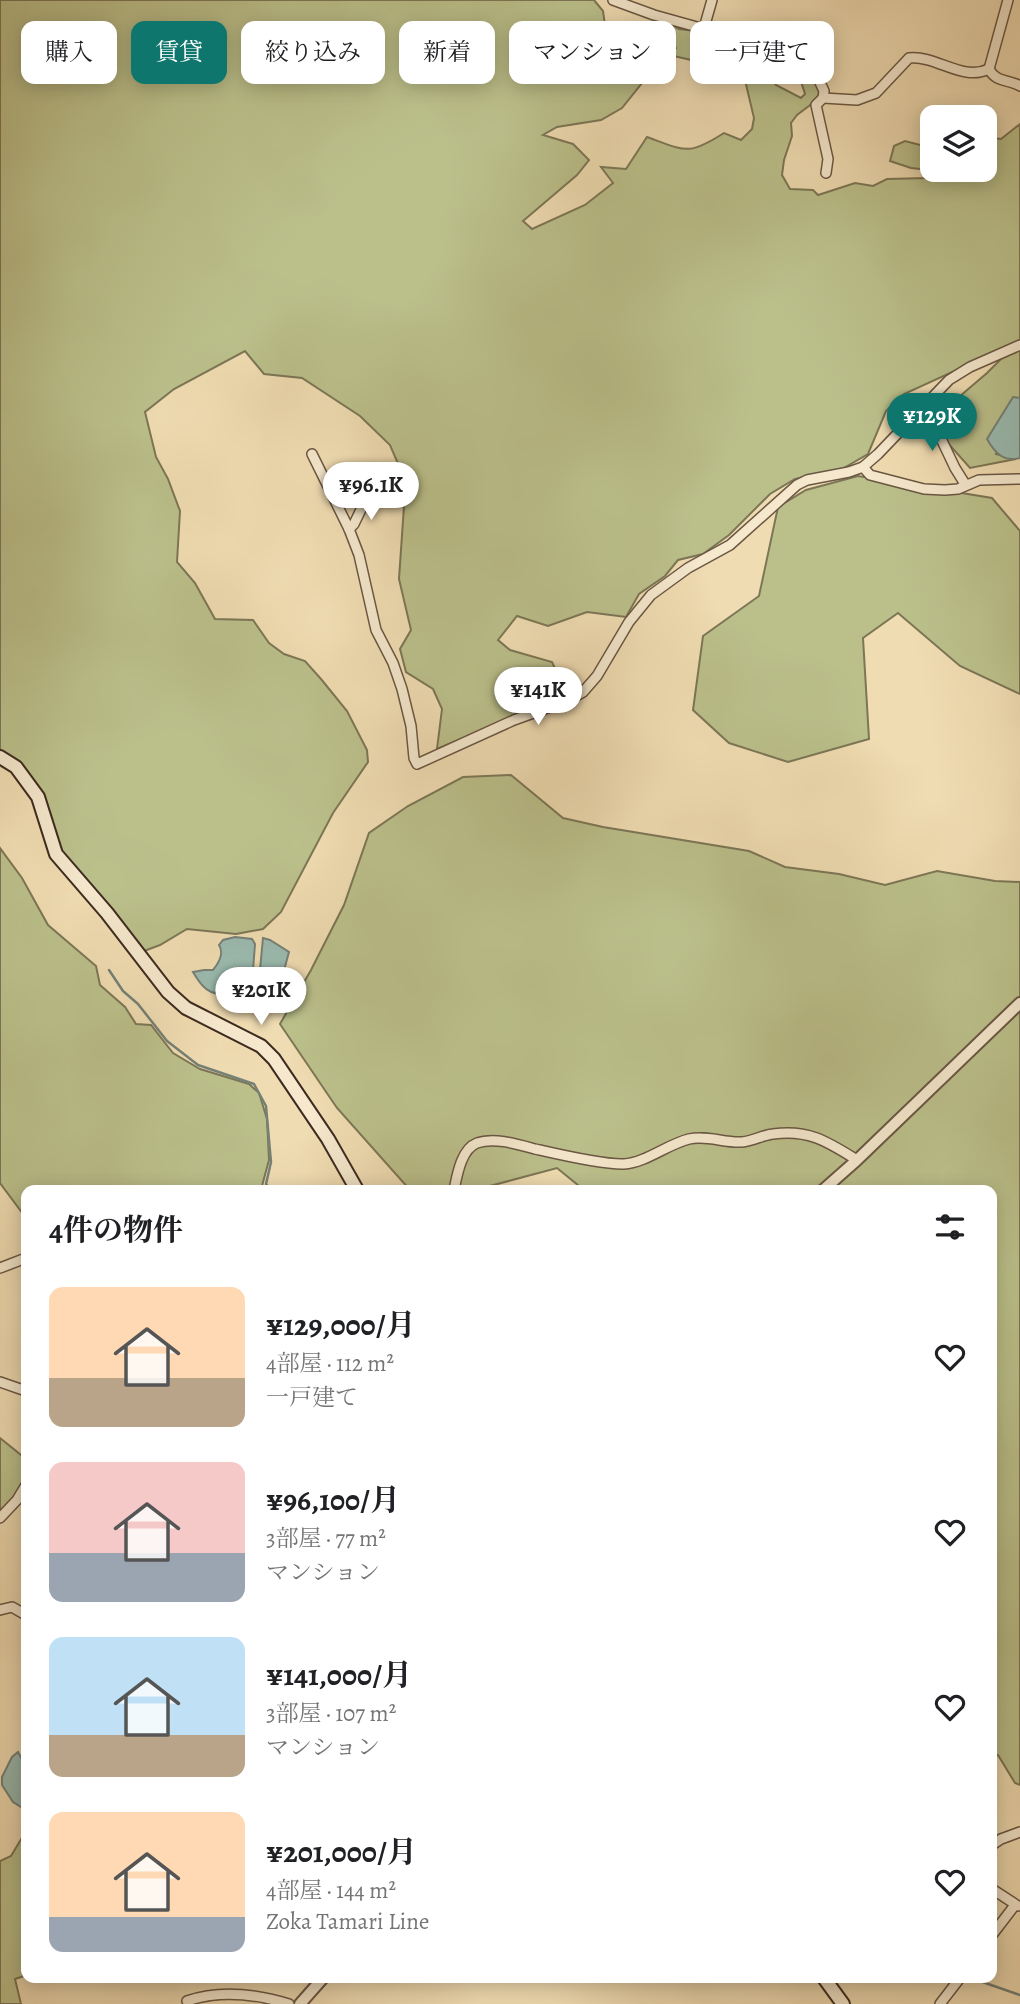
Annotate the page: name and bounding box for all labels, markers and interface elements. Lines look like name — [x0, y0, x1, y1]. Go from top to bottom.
chip: 購入 — [21, 21, 117, 84]
chip: 賃貸 — [131, 21, 227, 84]
chip: 絞り込み — [241, 21, 385, 84]
chip: 新着 — [399, 21, 495, 84]
chip: マンション — [509, 21, 676, 84]
chip: 一戸建て — [690, 21, 834, 84]
map controls — [920, 105, 997, 182]
button: layers — [920, 105, 997, 182]
pin: ¥129K — [883, 393, 981, 453]
text: ¥129K — [903, 400, 961, 431]
pin: ¥96.1K — [314, 462, 428, 522]
text: ¥96.1K — [339, 469, 403, 500]
pin: ¥141K — [489, 668, 587, 727]
text: ¥141K — [510, 674, 566, 705]
pin: ¥201K — [212, 968, 310, 1027]
text: ¥201K — [231, 974, 291, 1005]
icon: filters — [931, 1208, 969, 1246]
text: 4件の物件 — [49, 1210, 183, 1250]
text: ¥129,000/月 — [266, 1305, 416, 1345]
icon: home — [105, 1315, 189, 1399]
icon: heart — [931, 1338, 969, 1376]
text: 4部屋 · 112 m² — [266, 1348, 394, 1379]
text: 一戸建て — [266, 1382, 358, 1413]
text: ¥96,100/月 — [266, 1480, 400, 1520]
icon: home — [105, 1490, 189, 1574]
icon: heart — [931, 1513, 969, 1551]
text: 3部屋 · 77 m² — [266, 1523, 386, 1554]
text: マンション — [266, 1557, 380, 1588]
text: ¥141,000/月 — [266, 1655, 412, 1695]
icon: home — [105, 1665, 189, 1749]
icon: heart — [931, 1688, 969, 1726]
text: 3部屋 · 107 m² — [266, 1698, 396, 1729]
text: マンション — [266, 1732, 380, 1763]
text: ¥201,000/月 — [266, 1832, 417, 1872]
icon: home — [105, 1840, 189, 1924]
icon: heart — [931, 1863, 969, 1901]
text: 4部屋 · 144 m² — [266, 1875, 396, 1906]
text: Zoka Tamari Line — [266, 1906, 429, 1937]

